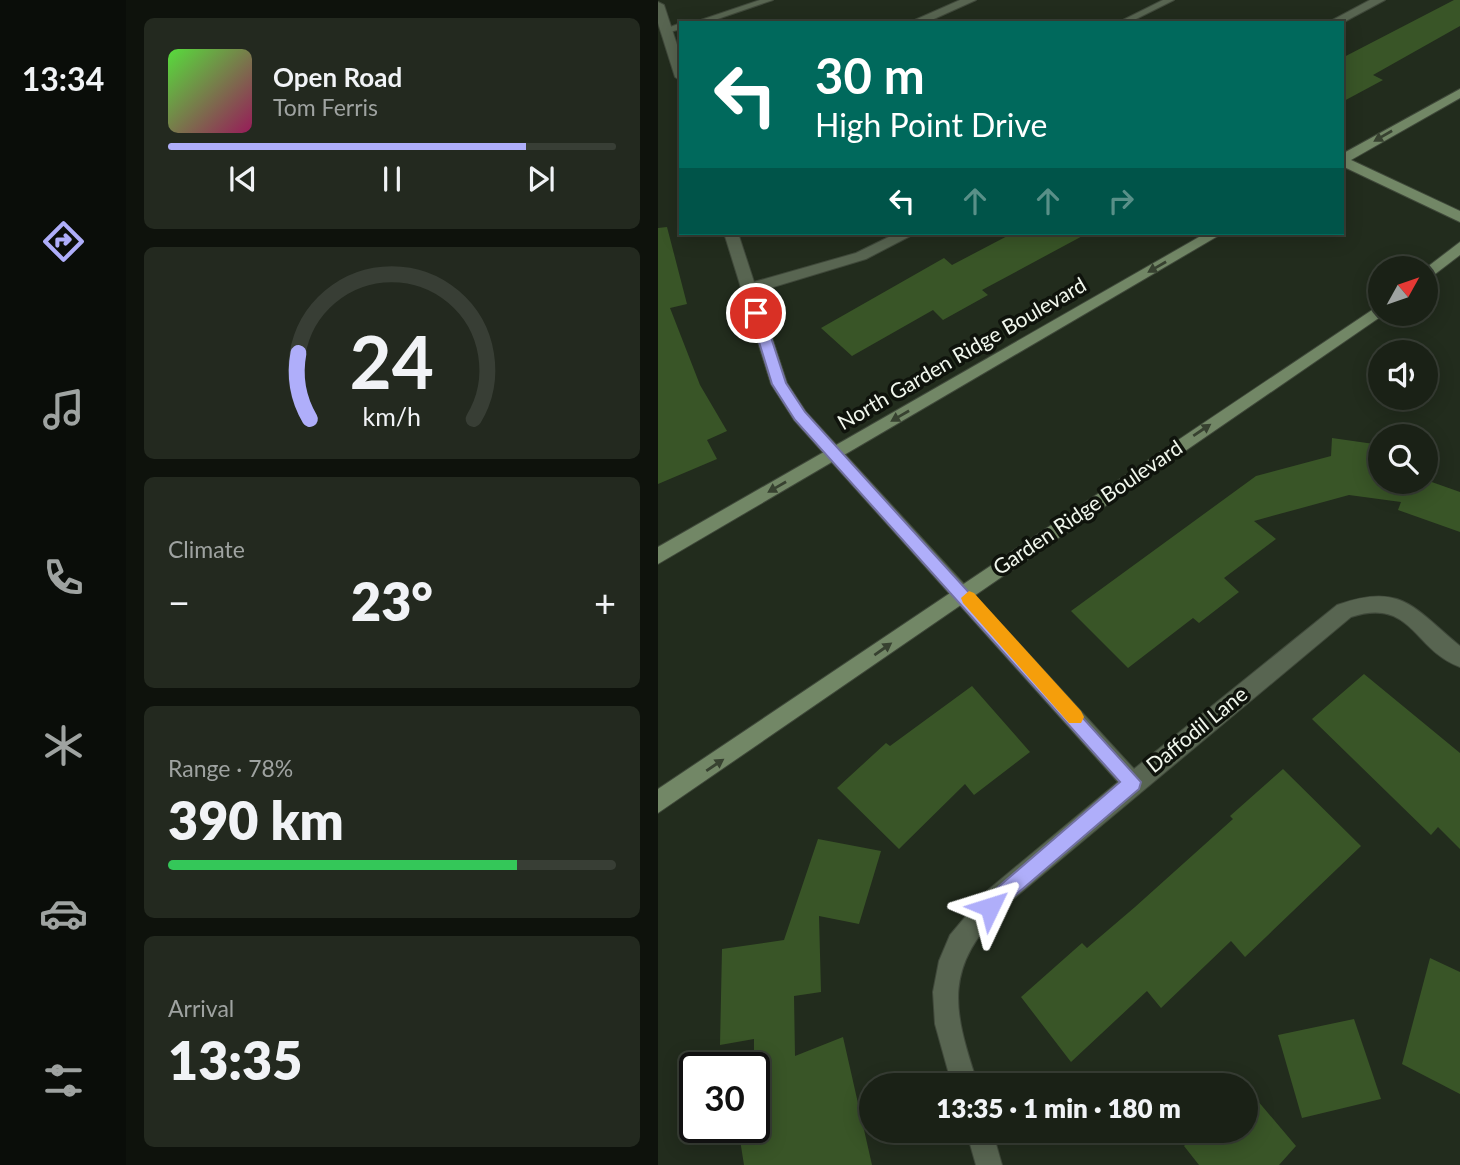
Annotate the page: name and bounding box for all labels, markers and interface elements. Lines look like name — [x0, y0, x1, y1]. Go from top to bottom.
text: 30 m — [815, 46, 925, 104]
icon: left — [700, 49, 791, 140]
text: 13:34 — [22, 59, 104, 98]
text: Open Road — [273, 61, 402, 93]
text: Tom Ferris — [273, 93, 378, 121]
text: High Point Drive — [815, 105, 1047, 144]
one-way arrow — [1374, 130, 1393, 142]
icon: previous — [224, 160, 262, 198]
icon: pause — [373, 160, 411, 198]
icon: next — [522, 160, 560, 198]
icon: left — [883, 182, 921, 220]
icon: ahead — [956, 182, 994, 220]
icon: ahead — [1029, 182, 1067, 220]
icon: right — [1102, 182, 1140, 220]
icon: directions — [39, 217, 88, 266]
north arrow — [1368, 256, 1438, 326]
map controls — [1368, 256, 1438, 494]
one-way arrow — [1147, 261, 1167, 273]
street label: North Garden Ridge Boulevard — [833, 271, 1090, 434]
pin — [726, 283, 786, 343]
icon: arrive — [737, 294, 775, 332]
text: 24 — [350, 318, 434, 406]
button: sound — [1368, 340, 1438, 410]
icon: music — [39, 385, 88, 434]
text: km/h — [363, 401, 421, 431]
one-way arrow — [891, 410, 910, 422]
one-way arrow — [1193, 423, 1211, 437]
button: search — [1368, 424, 1438, 494]
street label: Garden Ridge Boulevard — [988, 434, 1187, 579]
one-way arrow — [767, 481, 786, 493]
text: Climate — [168, 535, 245, 563]
icon: phone — [39, 553, 88, 602]
text: 23° — [351, 570, 433, 632]
text: − — [168, 579, 190, 625]
text: + — [594, 579, 616, 625]
one-way arrow — [874, 642, 892, 656]
street label: Daffodil Lane — [1141, 681, 1252, 777]
icon: climate — [39, 721, 88, 770]
text: Range · 78% — [168, 754, 293, 782]
one-way arrow — [705, 758, 725, 771]
text: 390 km — [168, 789, 344, 851]
position arrow — [953, 870, 1027, 944]
icon: car — [39, 889, 88, 938]
text: Arrival — [168, 994, 234, 1022]
text: 13:35 — [168, 1029, 302, 1091]
speed limit sign: 30 — [679, 1052, 770, 1143]
icon: filters — [39, 1056, 88, 1105]
text: 13:35 · 1 min · 180 m — [936, 1092, 1181, 1124]

